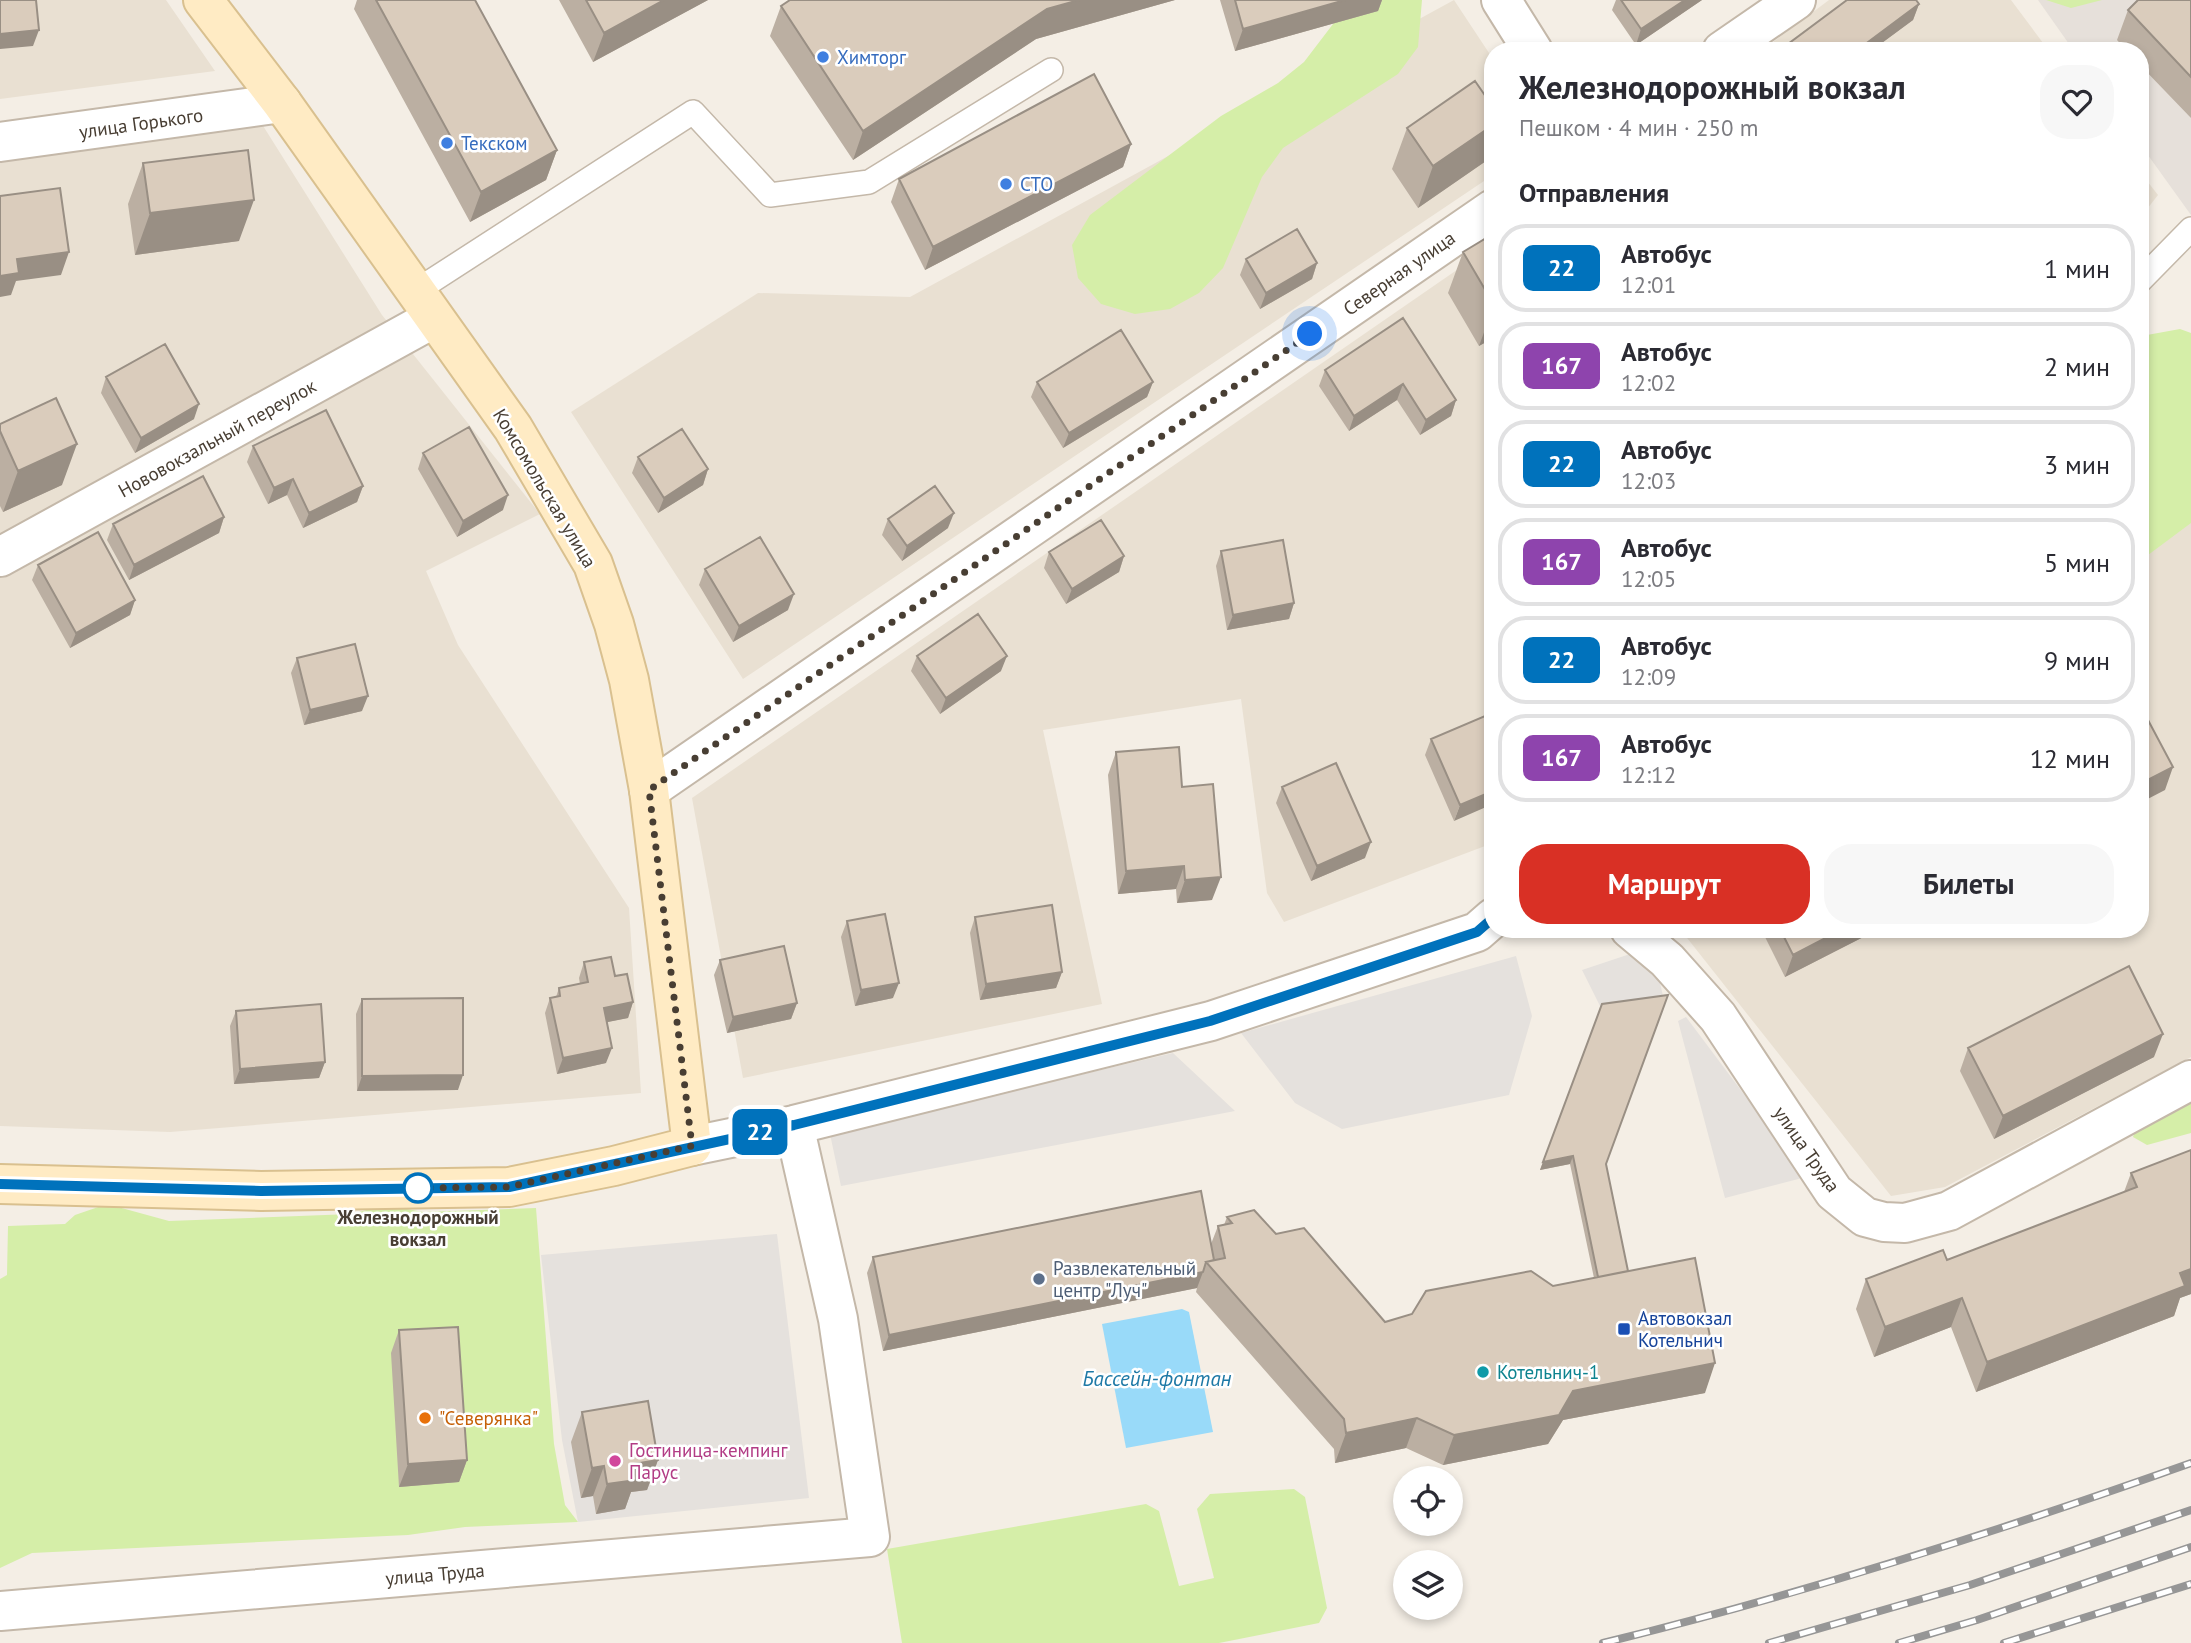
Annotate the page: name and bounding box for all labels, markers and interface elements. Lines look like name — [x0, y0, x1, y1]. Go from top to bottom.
place label: Химторг — [837, 45, 907, 69]
marker: Химторг — [815, 49, 831, 65]
text: Железнодорожный вокзал — [1519, 65, 1906, 108]
button: heart — [2040, 65, 2114, 139]
street label: улица Горького — [77, 102, 205, 144]
text: Пешком · 4 мин · 250 m — [1519, 113, 1758, 142]
place label: Текском — [461, 131, 528, 155]
marker: Текском — [439, 135, 455, 151]
place label: СТО — [1020, 172, 1053, 196]
marker: СТО — [998, 176, 1014, 192]
text: Отправления — [1519, 176, 1669, 209]
street label: Северная улица — [1338, 225, 1460, 321]
text: Автобус — [1621, 237, 1712, 270]
text: 22 — [1548, 252, 1575, 283]
text: 1 мин — [2044, 252, 2110, 285]
text: 12:01 — [1621, 270, 1676, 299]
your location — [1292, 316, 1327, 351]
text: Автобус — [1621, 335, 1712, 368]
text: 167 — [1541, 350, 1582, 381]
text: 2 мин — [2044, 350, 2110, 383]
text: 12:02 — [1621, 368, 1676, 397]
street label: Нововокзальный переулок — [114, 374, 320, 502]
street label: Комсомольская улица — [488, 404, 602, 572]
text: Автобус — [1621, 433, 1712, 466]
text: 22 — [1548, 448, 1575, 479]
text: 3 мин — [2044, 448, 2110, 481]
text: 12:03 — [1621, 466, 1676, 495]
text: Автобус — [1621, 531, 1712, 564]
text: 167 — [1541, 546, 1582, 577]
text: 5 мин — [2044, 546, 2110, 579]
text: 12:05 — [1621, 564, 1676, 593]
text: Автобус — [1621, 629, 1712, 662]
text: 22 — [1548, 644, 1575, 675]
text: 9 мин — [2044, 644, 2110, 677]
text: 12:09 — [1621, 662, 1676, 691]
text: Автобус — [1621, 727, 1712, 760]
text: 167 — [1541, 742, 1582, 773]
text: 12 мин — [2030, 742, 2110, 775]
text: 12:12 — [1621, 760, 1676, 789]
button: Маршрут — [1519, 844, 1810, 924]
button: Билеты — [1824, 844, 2114, 924]
street label: улица Труда — [1769, 1101, 1845, 1197]
line badge: 22 — [728, 1109, 792, 1155]
text: 22 — [746, 1116, 774, 1147]
marker: Железнодорожный вокзал — [403, 1173, 433, 1203]
place label: Железнодорожный вокзал — [336, 1205, 499, 1251]
place label: Развлекательный центр "Луч" — [1053, 1256, 1196, 1302]
marker: Развлекательный центр "Луч" — [1031, 1271, 1047, 1287]
place label: Автовокзал Котельнич — [1638, 1306, 1732, 1352]
marker: Автовокзал Котельнич — [1616, 1321, 1632, 1337]
place label: Котельнич-1 — [1497, 1360, 1599, 1384]
marker: Котельнич-1 — [1475, 1364, 1491, 1380]
water label: Бассейн-фонтан — [1082, 1365, 1232, 1392]
place label: "Северянка" — [439, 1406, 538, 1430]
marker: "Северянка" — [417, 1410, 433, 1426]
place label: Гостиница-кемпинг Парус — [629, 1438, 789, 1484]
marker: Гостиница-кемпинг Парус — [607, 1453, 623, 1469]
map controls — [1393, 1466, 1463, 1620]
button: locate — [1393, 1466, 1463, 1536]
button: layers — [1393, 1550, 1463, 1620]
street label: улица Труда — [384, 1558, 486, 1590]

